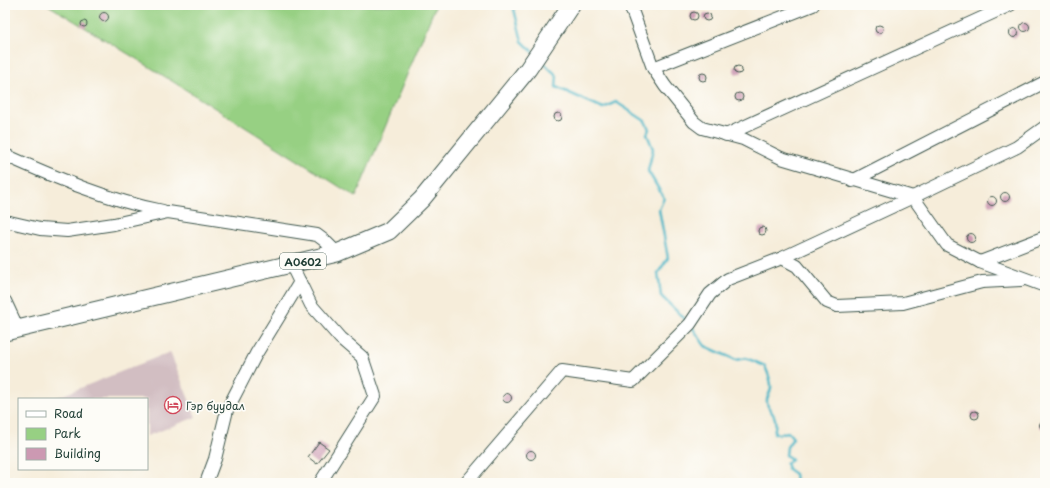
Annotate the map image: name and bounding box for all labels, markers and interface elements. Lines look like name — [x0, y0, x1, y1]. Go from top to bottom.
road number: A0602 — [280, 253, 326, 269]
hotel icon: Гэр буудал — [163, 395, 183, 415]
place label: Гэр буудал — [186, 397, 245, 414]
legend — [18, 398, 148, 470]
text: Road — [54, 404, 83, 422]
text: Park — [54, 424, 81, 442]
text: Building — [54, 444, 101, 462]

